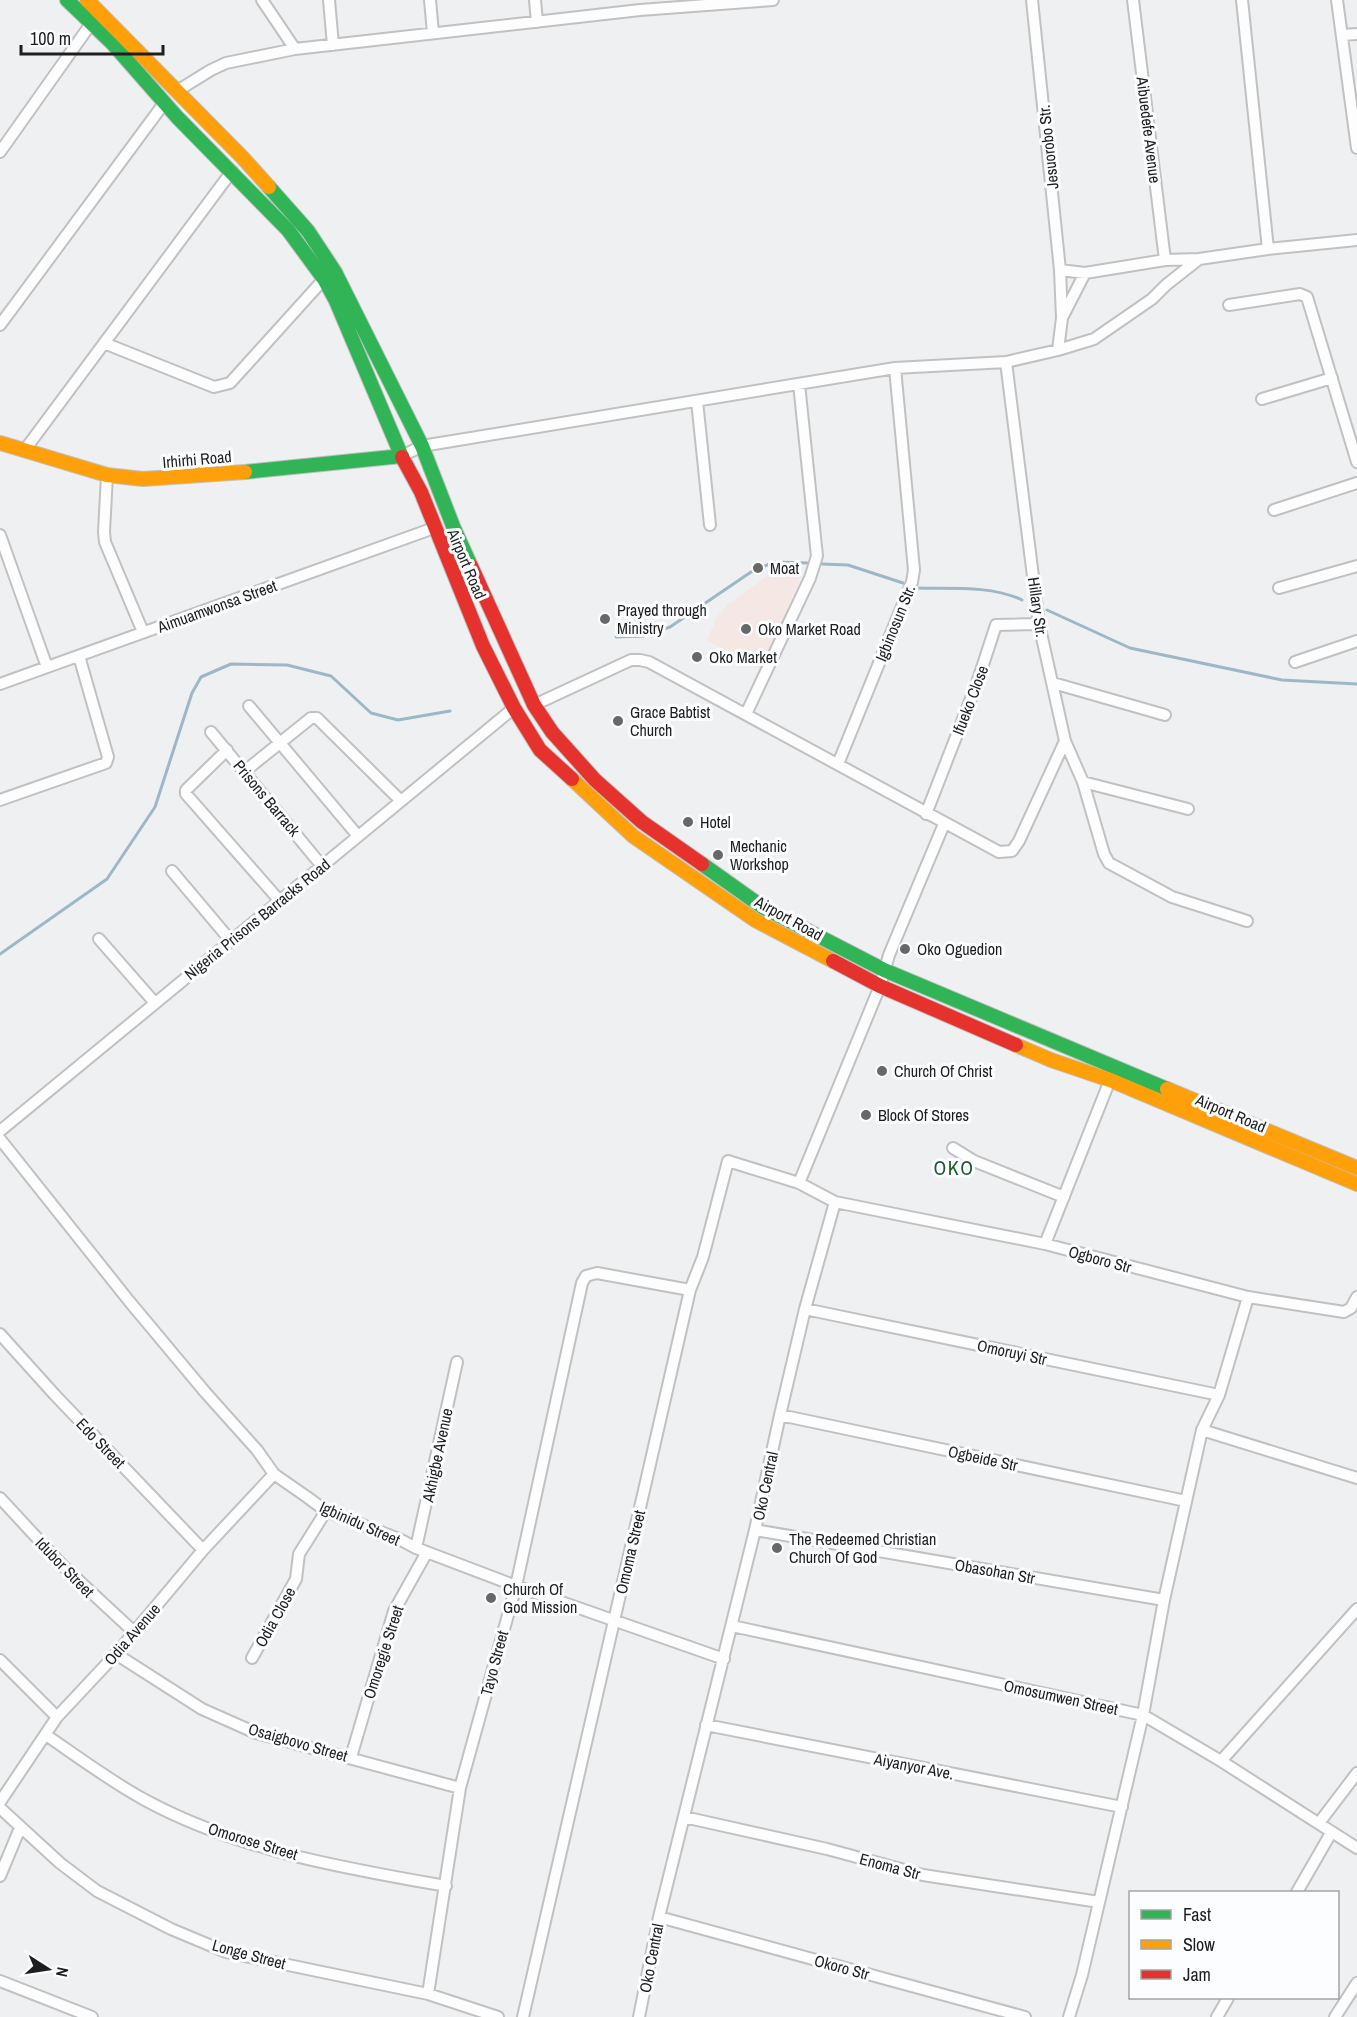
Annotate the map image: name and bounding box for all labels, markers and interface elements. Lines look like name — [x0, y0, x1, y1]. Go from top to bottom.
scale bar — [21, 18, 164, 56]
text: 100 m — [30, 26, 71, 51]
street label: Aibuedefe Avenue — [1131, 75, 1166, 184]
street label: Jesuorobo Str. — [1033, 104, 1063, 190]
street label: Irhirhi Road — [162, 445, 232, 473]
street label: Airport Road — [442, 525, 492, 603]
place label: Moat — [770, 557, 800, 579]
marker: Moat — [751, 561, 765, 575]
street label: Aimuamwonsa Street — [153, 574, 280, 638]
street label: Hillary Str. — [1023, 576, 1053, 638]
street label: Igbinosun Str. — [870, 581, 920, 665]
place label: Prayed through Ministry — [617, 599, 707, 639]
marker: Prayed through Ministry — [598, 612, 612, 626]
place label: Oko Market Road — [758, 618, 861, 640]
marker: Oko Market Road — [739, 622, 753, 636]
place label: Oko Market — [709, 646, 777, 668]
marker: Oko Market — [690, 650, 704, 664]
street label: Ifueko Close — [947, 662, 993, 738]
place label: Grace Babtist Church — [630, 701, 711, 741]
marker: Grace Babtist Church — [611, 714, 625, 728]
street label: Prisons Barrack — [229, 755, 306, 841]
place label: Hotel — [700, 811, 731, 833]
marker: Hotel — [681, 815, 695, 829]
place label: Mechanic Workshop — [730, 835, 789, 875]
marker: Mechanic Workshop — [711, 848, 725, 862]
street label: Nigeria Prisons Barracks Road — [180, 853, 334, 985]
street label: Airport Road — [750, 890, 827, 946]
place label: Oko Oguedion — [917, 938, 1002, 960]
marker: Oko Oguedion — [898, 942, 912, 956]
place label: Church Of Christ — [894, 1060, 993, 1082]
marker: Church Of Christ — [875, 1064, 889, 1078]
street label: Airport Road — [1192, 1088, 1270, 1138]
place label: Block Of Stores — [878, 1104, 969, 1126]
marker: Block Of Stores — [859, 1108, 873, 1122]
district label: OKO — [934, 1154, 974, 1181]
street label: Ogboro Str — [1066, 1240, 1134, 1278]
street label: Omoruyi Str — [975, 1334, 1049, 1370]
street label: Akhigbe Avenue — [416, 1406, 458, 1505]
street label: Edo Street — [72, 1413, 131, 1473]
street label: Ogbeide Str — [946, 1440, 1021, 1476]
street label: Oko Central — [747, 1449, 783, 1523]
street label: Igbinidu Street — [316, 1495, 404, 1551]
street label: Omoma Street — [610, 1508, 650, 1596]
place label: The Redeemed Christian Church Of God — [789, 1528, 936, 1568]
street label: Idubor Street — [31, 1532, 100, 1602]
marker: The Redeemed Christian Church Of God — [770, 1541, 784, 1555]
street label: Obasohan Str — [953, 1553, 1037, 1589]
place label: Church Of God Mission — [503, 1578, 577, 1618]
street label: Odia Close — [249, 1583, 301, 1651]
marker: Church Of God Mission — [484, 1591, 498, 1605]
street label: Odia Avenue — [99, 1598, 165, 1670]
street label: Omoregie Street — [358, 1602, 409, 1702]
street label: Tayo Street — [475, 1628, 513, 1698]
street label: Omosumwen Street — [1002, 1674, 1120, 1720]
street label: Osaigbovo Street — [246, 1717, 350, 1767]
street label: Aiyanyor Ave. — [871, 1747, 956, 1785]
street label: Omorose Street — [206, 1817, 301, 1865]
street label: Enoma Str — [857, 1847, 923, 1885]
legend — [1129, 1891, 1339, 1999]
text: Fast — [1183, 1902, 1211, 1927]
street label: Oko Central — [634, 1921, 668, 1994]
text: Slow — [1183, 1932, 1215, 1957]
street label: Longe Street — [210, 1934, 288, 1974]
north arrow — [18, 1939, 78, 1999]
street label: Okoro Str — [812, 1949, 873, 1985]
text: Jam — [1183, 1962, 1211, 1987]
text: N — [51, 1965, 74, 1979]

